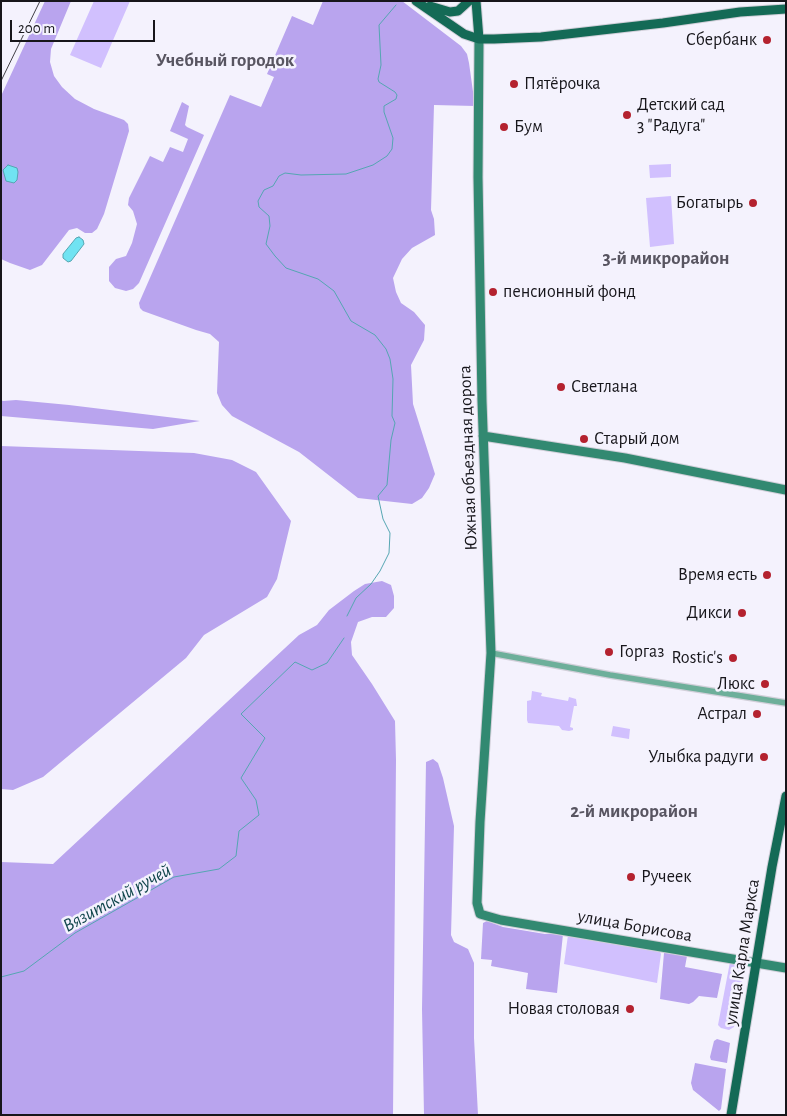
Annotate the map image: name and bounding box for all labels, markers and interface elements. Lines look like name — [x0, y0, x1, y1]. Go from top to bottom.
scale bar — [12, 10, 158, 42]
text: 200 m — [18, 21, 55, 36]
place label: Сбербанк — [686, 29, 757, 51]
marker: Сбербанк — [761, 34, 773, 46]
district label: Учебный городок — [156, 49, 294, 71]
place label: Пятёрочка — [524, 73, 601, 95]
marker: Пятёрочка — [508, 78, 520, 90]
place label: Детский сад 3 "Радуга" — [637, 94, 725, 136]
marker: Детский сад 3 "Радуга" — [621, 109, 633, 121]
place label: Бум — [514, 116, 543, 138]
marker: Бум — [498, 121, 510, 133]
place label: Богатырь — [676, 192, 743, 214]
marker: Богатырь — [747, 197, 759, 209]
district label: 3-й микрорайон — [603, 247, 729, 269]
place label: пенсионный фонд — [503, 281, 636, 303]
marker: пенсионный фонд — [487, 286, 499, 298]
street label: Южная объездная дорога — [454, 365, 482, 551]
place label: Светлана — [571, 376, 638, 398]
marker: Светлана — [555, 381, 567, 393]
place label: Старый дом — [594, 428, 680, 450]
marker: Старый дом — [578, 433, 590, 445]
place label: Время есть — [678, 564, 757, 586]
marker: Время есть — [761, 569, 773, 581]
place label: Дикси — [687, 602, 732, 624]
marker: Дикси — [736, 607, 748, 619]
place label: Горгаз — [619, 641, 664, 663]
marker: Горгаз — [603, 646, 615, 658]
place label: Rostic's — [671, 647, 723, 669]
marker: Rostic's — [727, 652, 739, 664]
place label: Люкс — [717, 673, 755, 695]
marker: Люкс — [759, 678, 771, 690]
place label: Астрал — [697, 703, 747, 725]
marker: Астрал — [751, 708, 763, 720]
place label: Улыбка радуги — [648, 746, 754, 768]
marker: Улыбка радуги — [758, 751, 770, 763]
district label: 2-й микрорайон — [570, 800, 698, 822]
water label: Вязитский ручей — [59, 859, 175, 937]
place label: Ручеек — [641, 866, 691, 888]
marker: Ручеек — [625, 871, 637, 883]
street label: улица Карла Маркса — [720, 877, 764, 1027]
street label: улица Борисова — [576, 905, 694, 947]
place label: Новая столовая — [507, 998, 620, 1020]
marker: Новая столовая — [624, 1003, 636, 1015]

